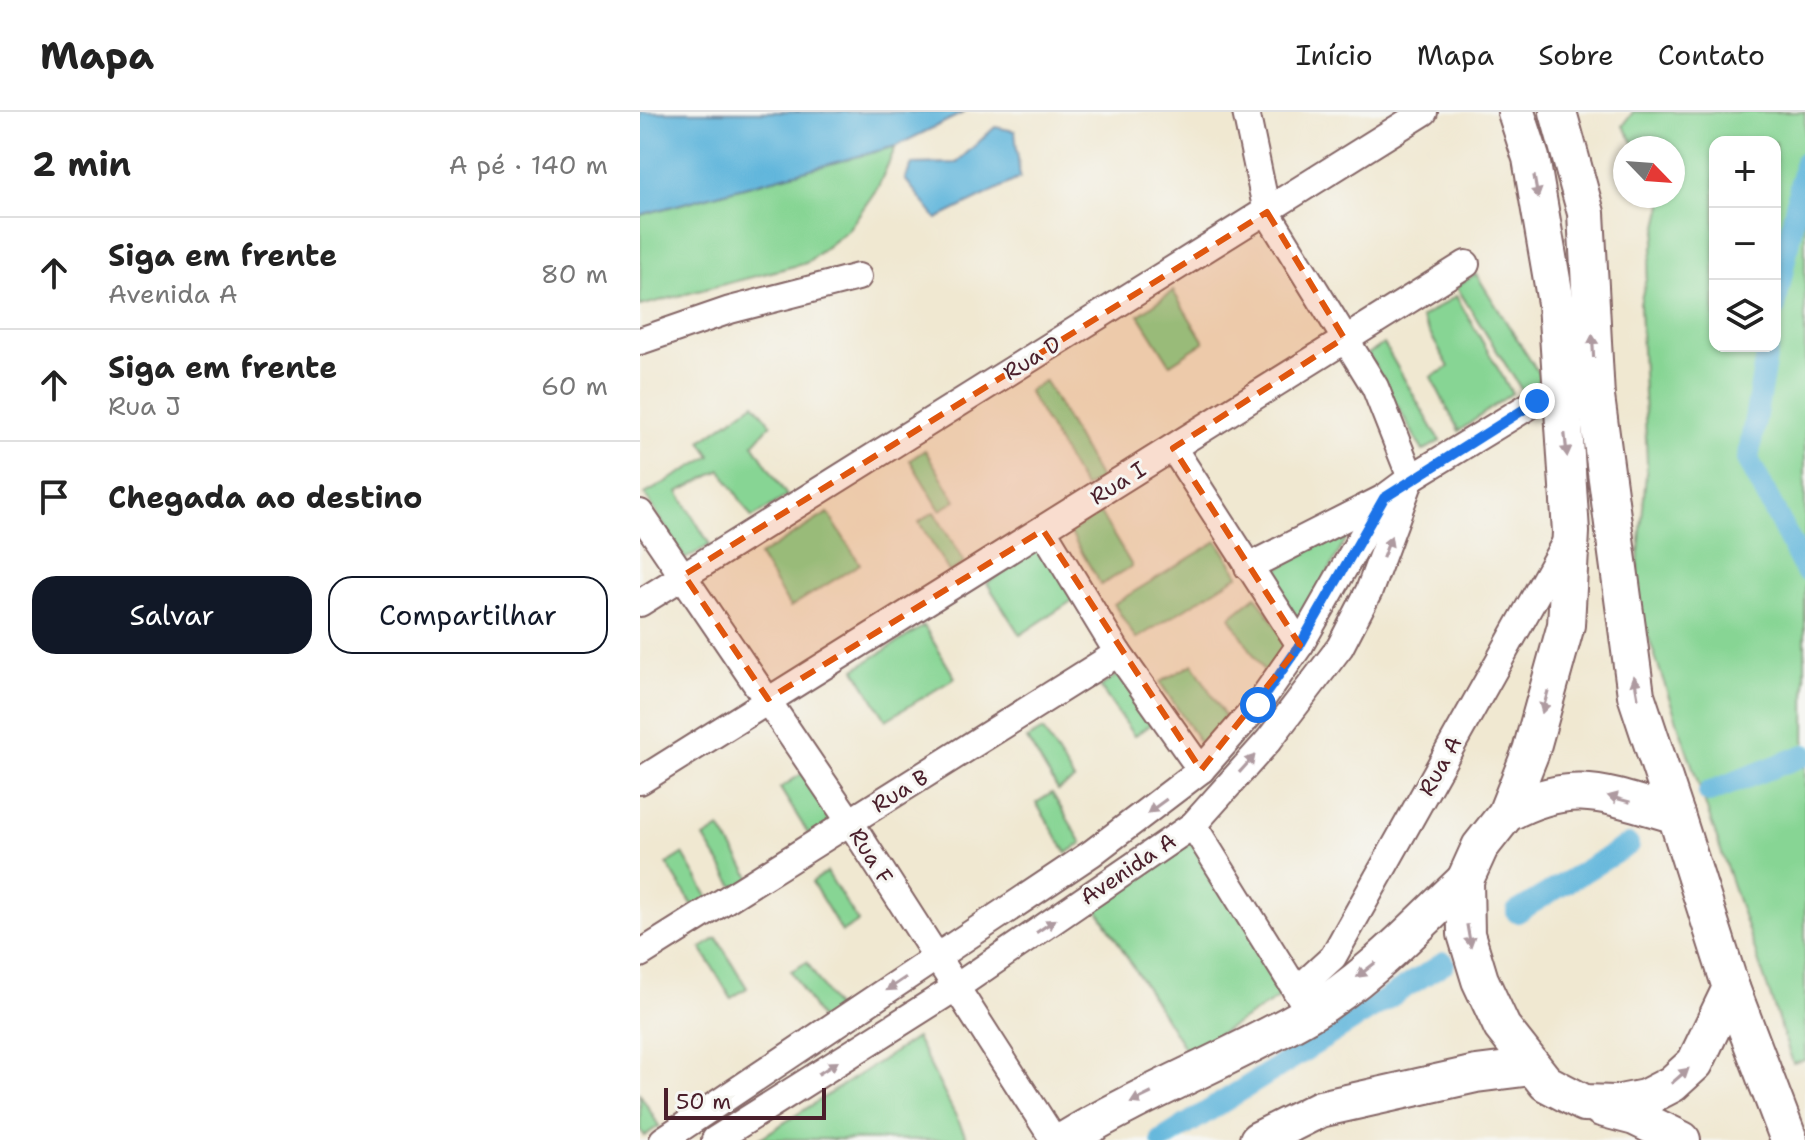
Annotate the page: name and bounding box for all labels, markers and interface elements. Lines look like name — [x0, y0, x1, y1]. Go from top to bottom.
text: Mapa — [40, 30, 154, 81]
text: Início — [1296, 36, 1373, 74]
text: Mapa — [1417, 36, 1494, 74]
text: Sobre — [1538, 36, 1614, 74]
text: Contato — [1658, 36, 1765, 74]
north arrow — [1613, 136, 1685, 208]
map controls — [1709, 136, 1781, 352]
button: + — [1709, 136, 1781, 208]
text: 2 min — [32, 141, 131, 187]
text: A pé · 140 m — [449, 147, 608, 182]
one-way arrow — [1531, 175, 1543, 200]
button: − — [1709, 208, 1781, 280]
text: Siga em frente — [108, 235, 337, 276]
icon: ahead — [32, 251, 76, 295]
text: 80 m — [541, 256, 608, 291]
text: Avenida A — [108, 276, 238, 311]
button: layers — [1709, 280, 1781, 352]
street label: Rua D — [998, 329, 1066, 387]
one-way arrow — [1587, 333, 1600, 358]
text: Siga em frente — [108, 347, 337, 388]
icon: ahead — [32, 363, 76, 407]
text: 60 m — [541, 368, 608, 403]
route end — [1519, 383, 1555, 419]
text: Rua J — [108, 388, 181, 423]
one-way arrow — [1559, 433, 1572, 458]
street label: Rua I — [1085, 455, 1151, 511]
icon: arrive — [32, 475, 76, 519]
text: Chegada ao destino — [108, 477, 423, 518]
one-way arrow — [1380, 535, 1393, 559]
button: Salvar — [32, 576, 312, 654]
button: Compartilhar — [328, 576, 608, 654]
one-way arrow — [1629, 674, 1641, 699]
route start — [1240, 687, 1276, 723]
one-way arrow — [1538, 690, 1551, 714]
street label: Rua A — [1412, 731, 1468, 801]
one-way arrow — [1238, 755, 1256, 774]
street label: Rua B — [866, 762, 934, 820]
one-way arrow — [1607, 792, 1632, 804]
one-way arrow — [1146, 798, 1168, 814]
street label: Rua F — [843, 823, 899, 889]
street label: Avenida A — [1074, 826, 1182, 912]
one-way arrow — [1035, 919, 1056, 934]
one-way arrow — [1463, 923, 1475, 948]
one-way arrow — [1356, 962, 1376, 978]
one-way arrow — [885, 977, 907, 991]
one-way arrow — [817, 1062, 839, 1076]
one-way arrow — [1670, 1068, 1690, 1085]
scale bar — [664, 1084, 826, 1120]
text: 50 m — [676, 1087, 731, 1116]
one-way arrow — [1129, 1091, 1152, 1104]

